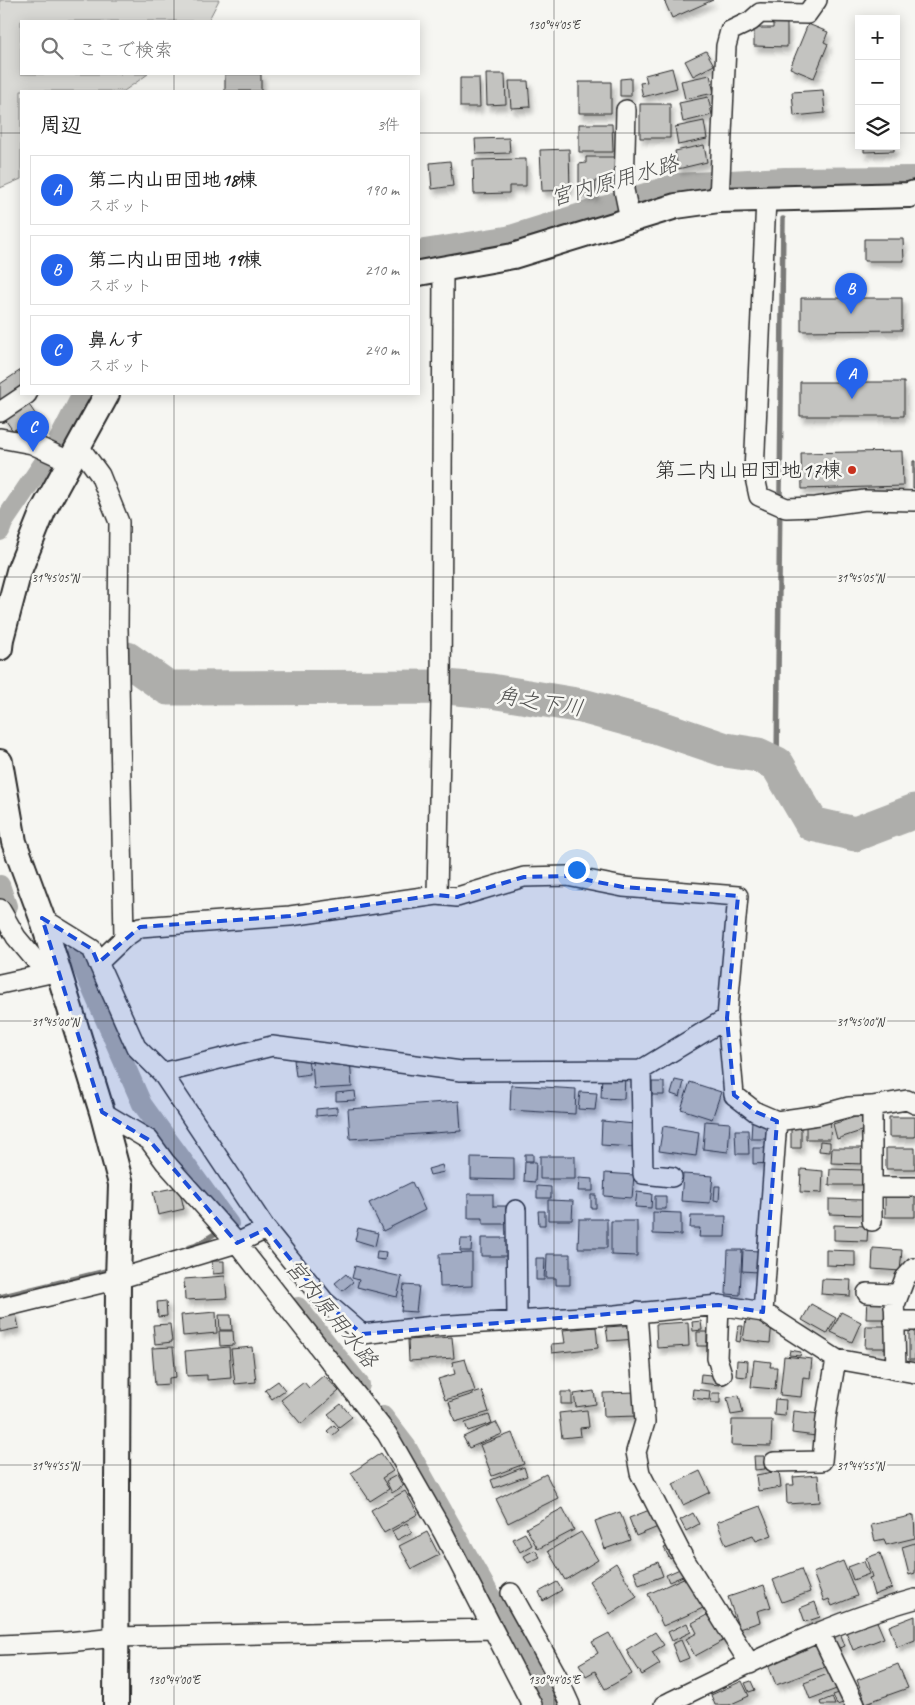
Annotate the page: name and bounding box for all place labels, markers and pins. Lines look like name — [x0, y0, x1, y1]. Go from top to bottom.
pin: B — [835, 273, 867, 314]
pin: A — [836, 358, 868, 399]
pin: C — [17, 411, 49, 452]
place label: 第二内山田団地17棟 — [655, 457, 842, 483]
marker: 第二内山田団地17棟 — [846, 464, 858, 476]

